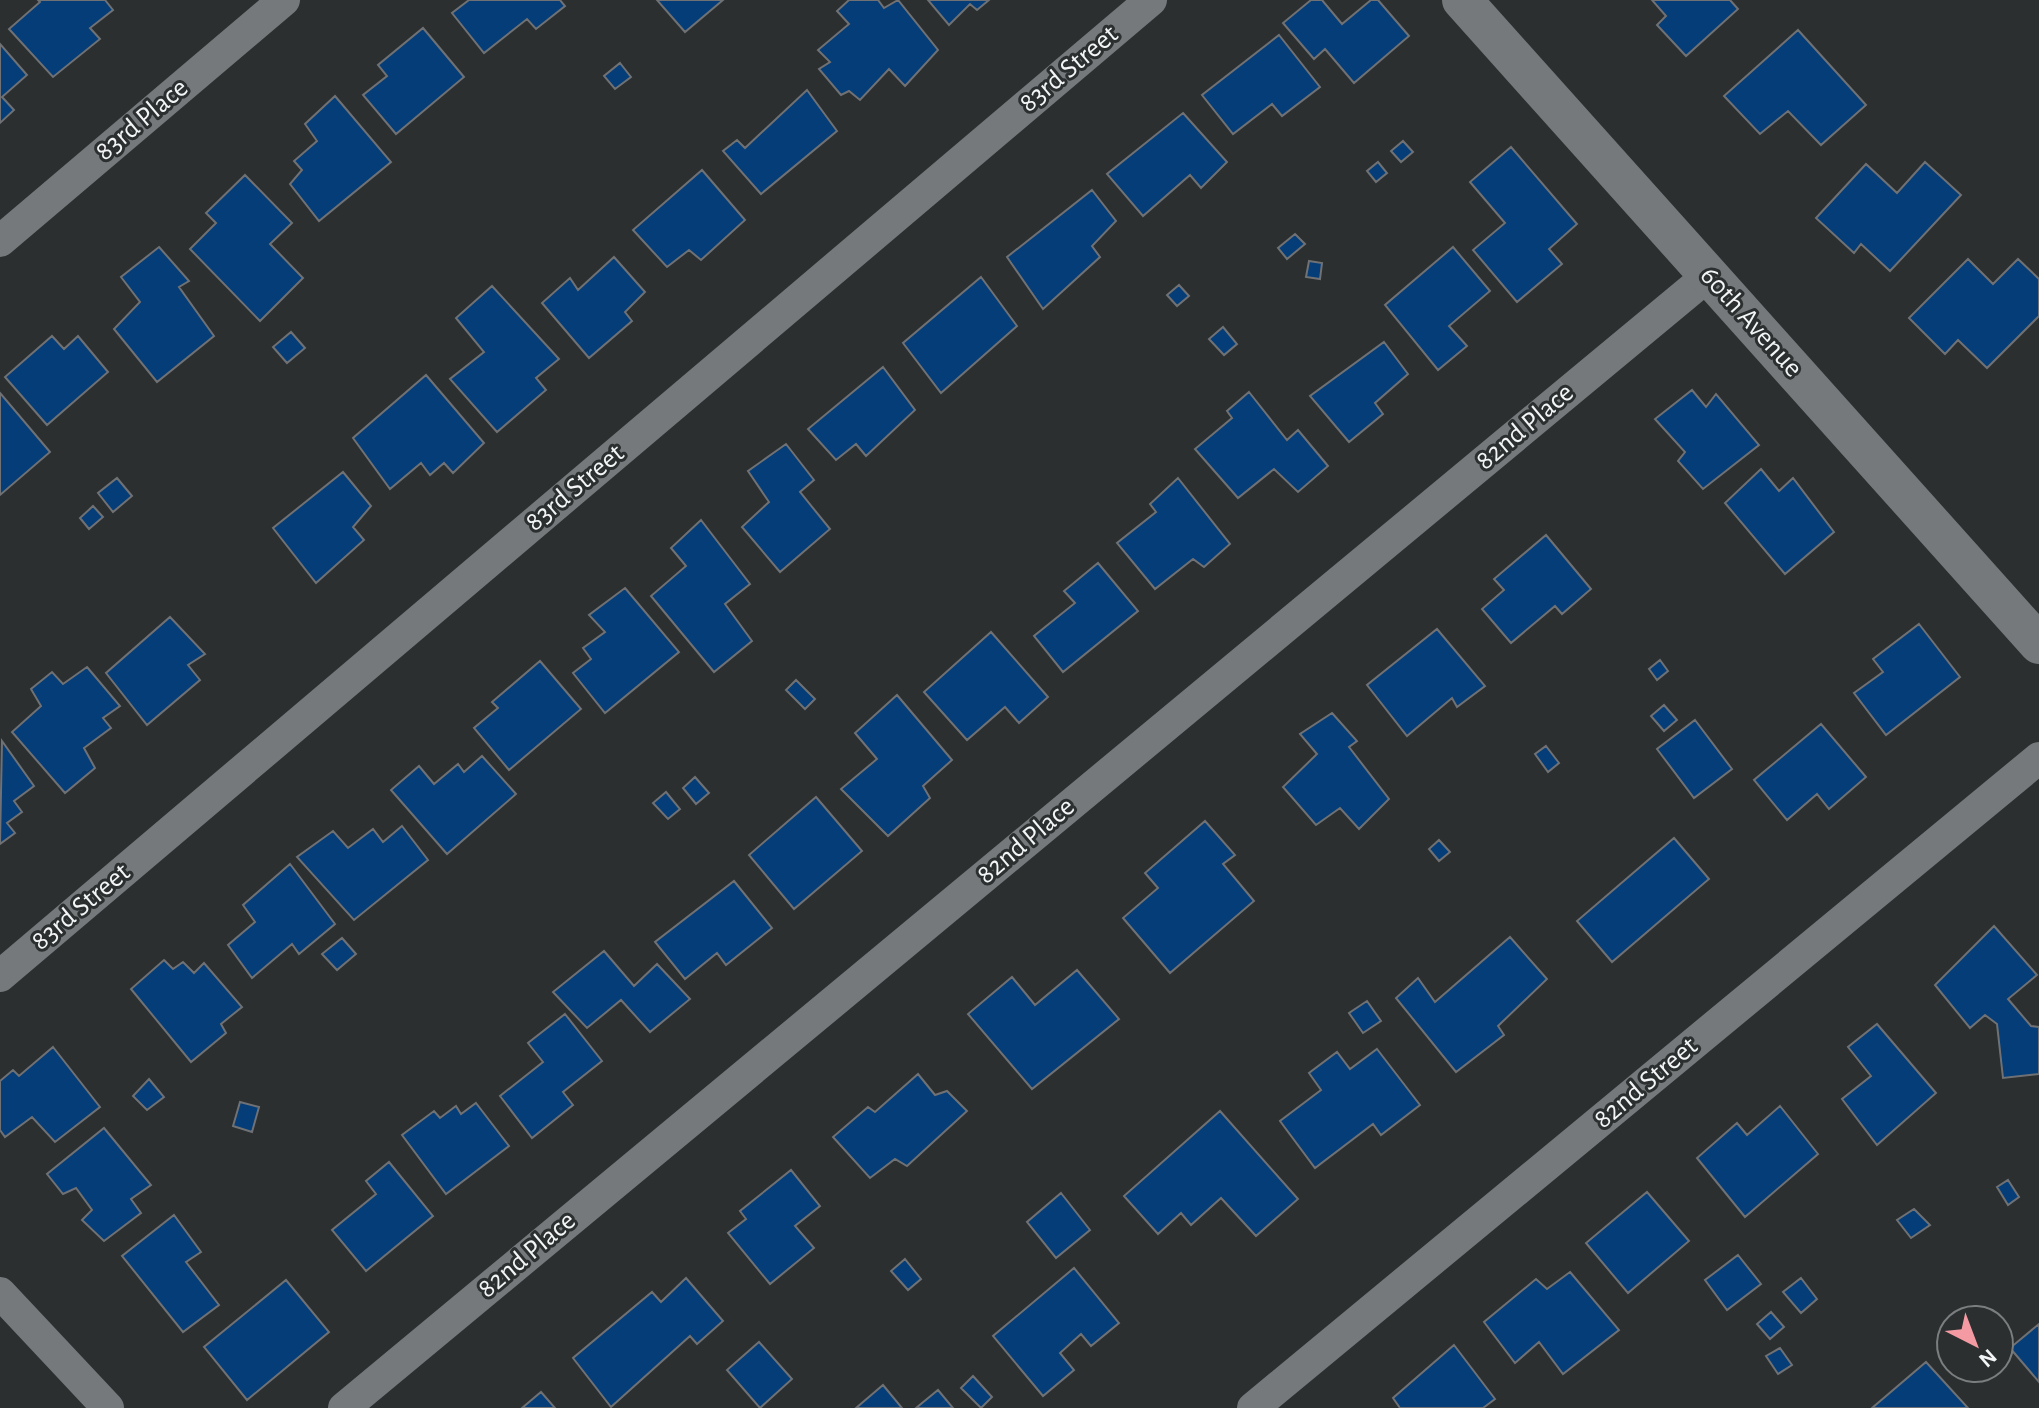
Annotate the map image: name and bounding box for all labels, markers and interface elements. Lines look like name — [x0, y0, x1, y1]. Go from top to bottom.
street label: 83rd Street — [1014, 20, 1124, 118]
street label: 83rd Place — [90, 74, 194, 166]
street label: 60th Avenue — [1695, 261, 1807, 383]
street label: 82nd Place — [1471, 378, 1579, 476]
street label: 83rd Street — [520, 439, 630, 537]
street label: 82nd Place — [972, 792, 1080, 890]
street label: 83rd Street — [26, 858, 136, 956]
street label: 82nd Street — [1589, 1032, 1703, 1134]
street label: 82nd Place — [473, 1206, 581, 1304]
north arrow — [1935, 1304, 2015, 1384]
text: N — [1975, 1345, 2001, 1371]

